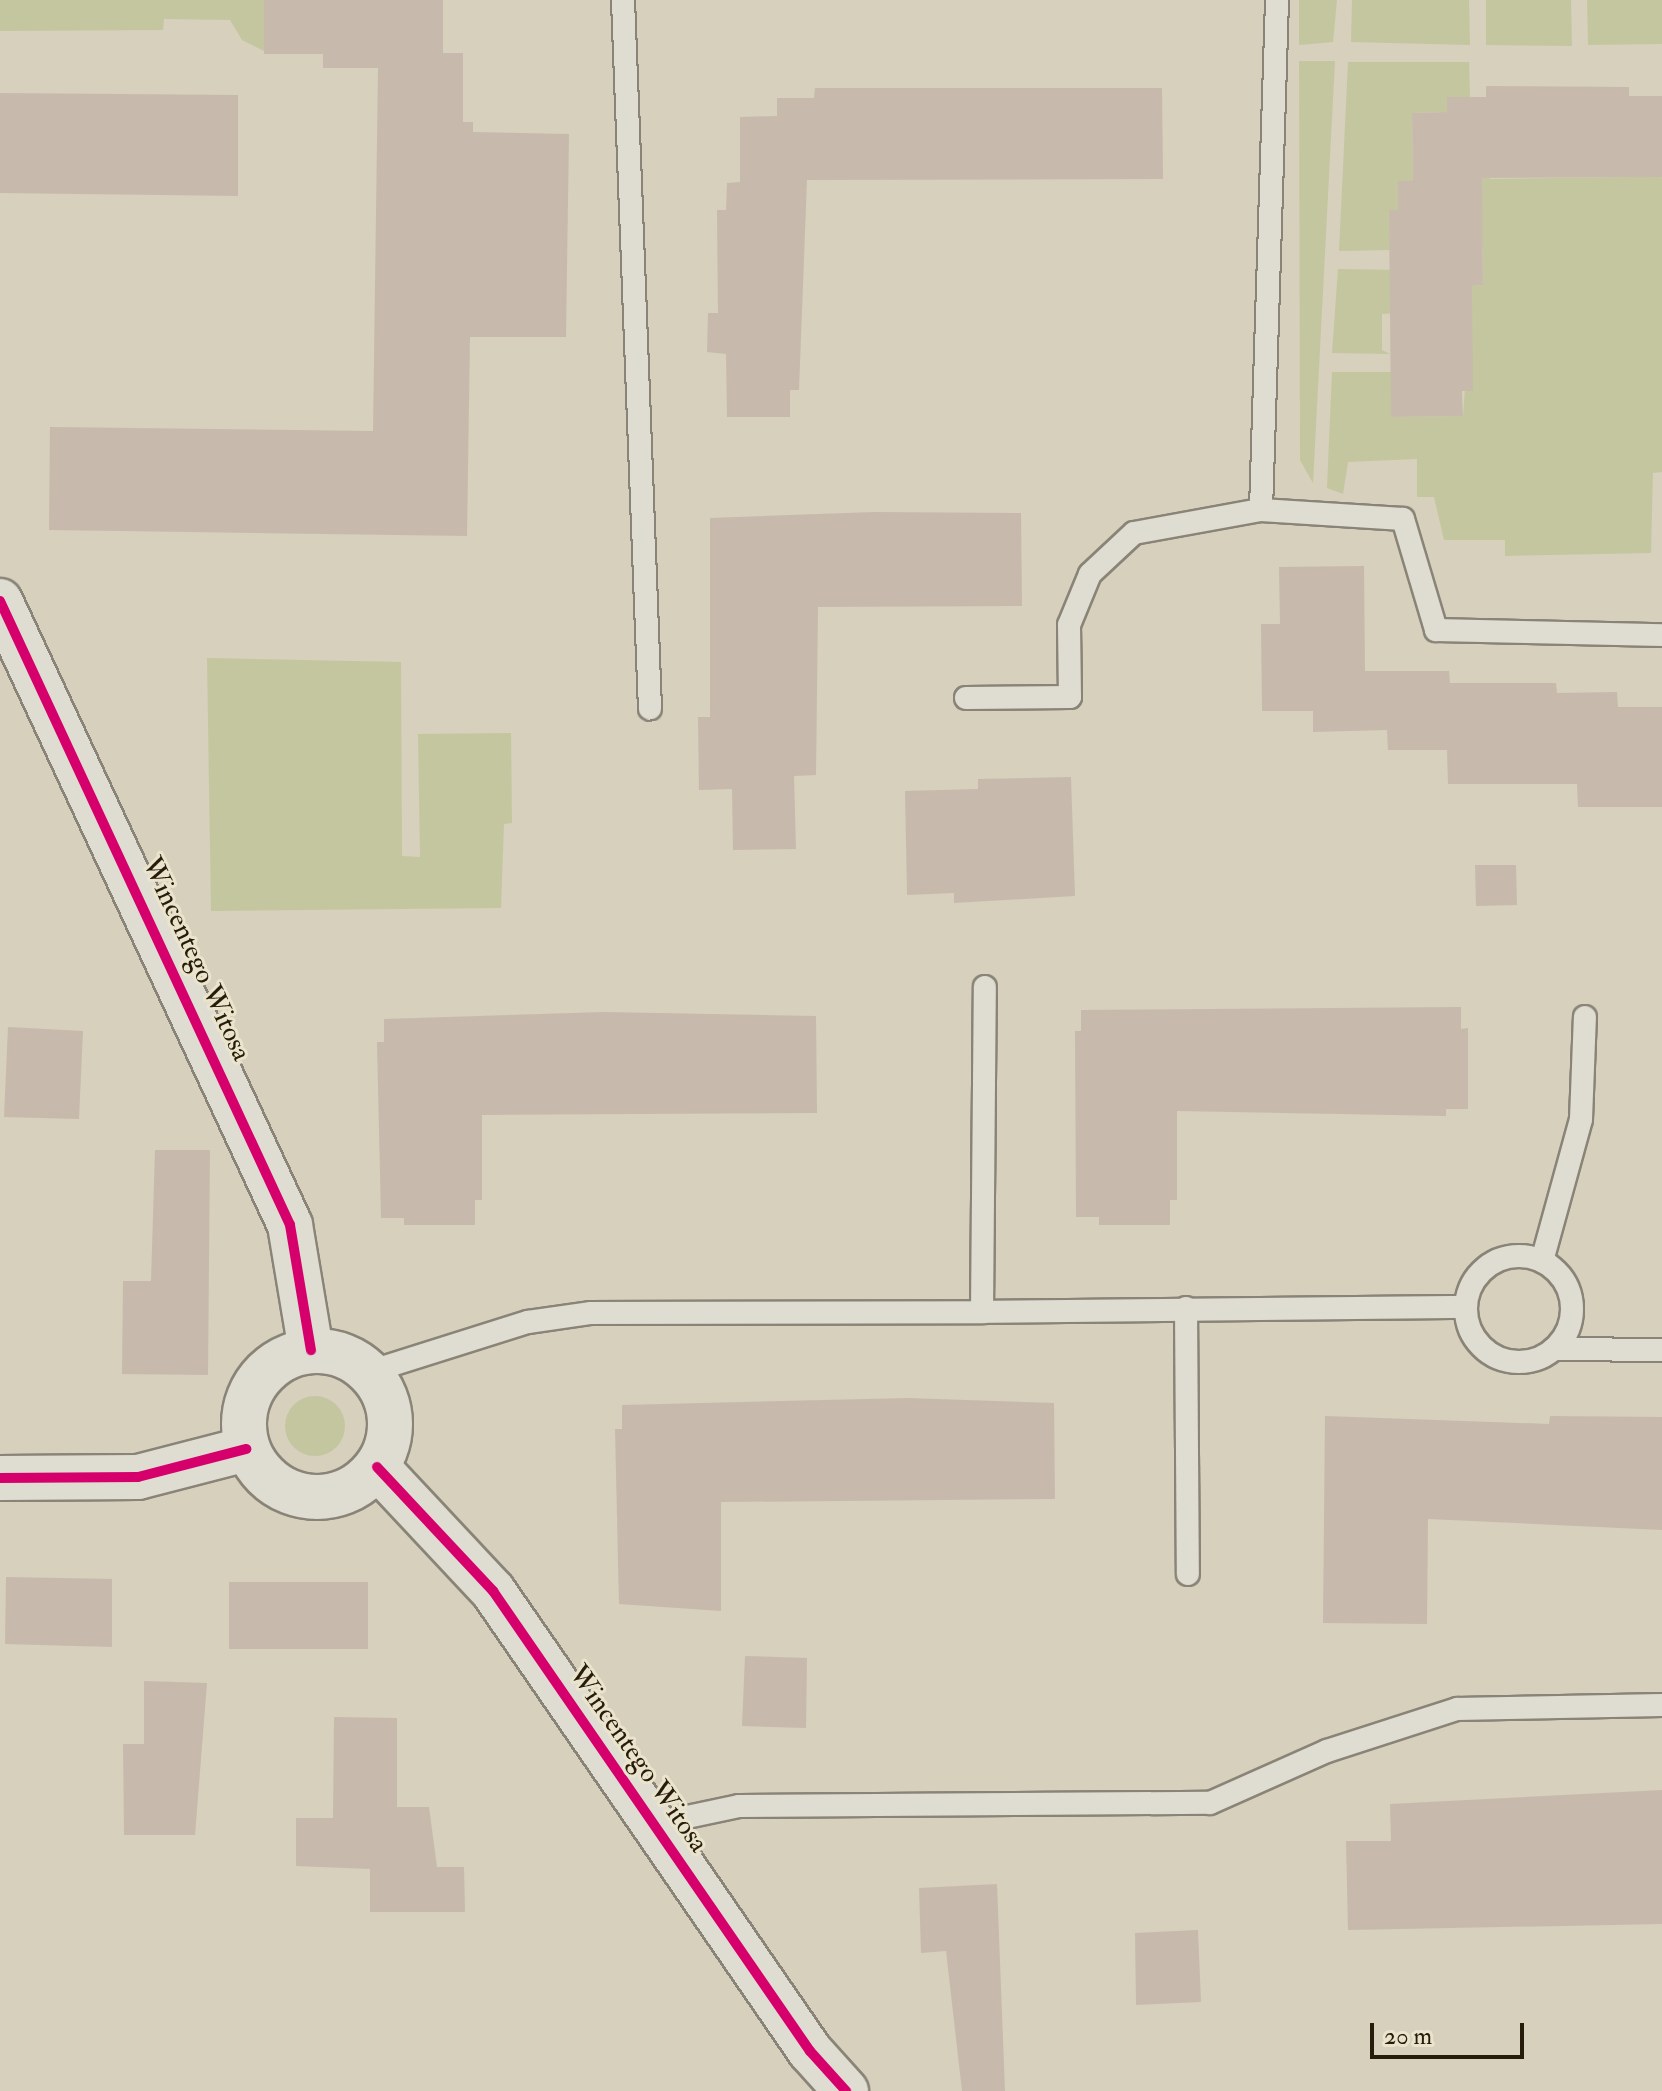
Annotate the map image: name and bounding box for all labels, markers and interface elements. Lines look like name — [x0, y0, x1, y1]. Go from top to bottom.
street label: Wincentego Witosa — [134, 852, 258, 1066]
street label: Wincentego Witosa — [561, 1659, 715, 1859]
scale bar — [1374, 2007, 1528, 2057]
text: 20 m — [1384, 2021, 1432, 2052]

